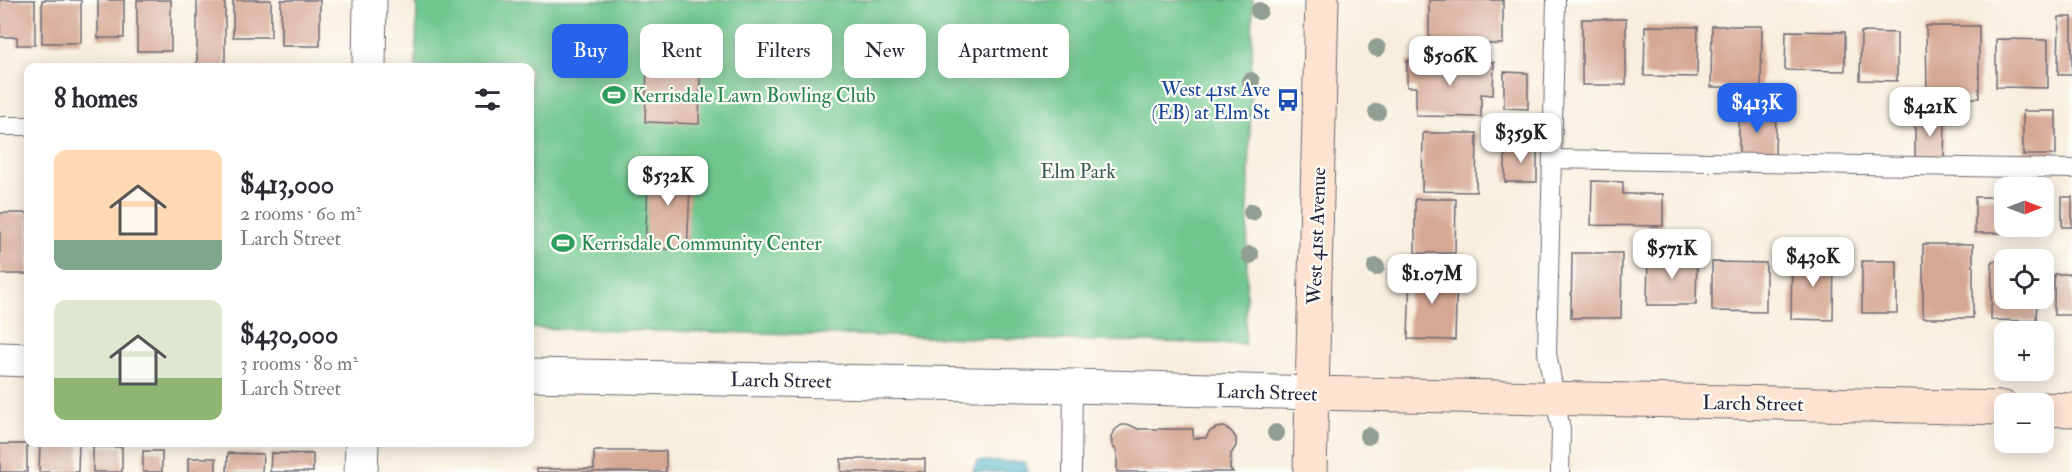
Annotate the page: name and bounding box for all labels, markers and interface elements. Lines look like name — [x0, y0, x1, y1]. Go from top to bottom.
chip: Buy — [552, 24, 628, 78]
chip: Rent — [640, 24, 723, 78]
chip: Filters — [735, 24, 832, 78]
chip: New — [844, 24, 926, 78]
chip: Apartment — [938, 24, 1069, 78]
pin: $506K — [1408, 36, 1492, 87]
text: $506K — [1423, 43, 1477, 68]
place label: West 41st Ave (EB) at Elm St — [1152, 77, 1271, 125]
sports icon: Kerrisdale Lawn Bowling Club — [601, 82, 627, 108]
text: 8 homes — [54, 83, 138, 115]
icon: filters — [471, 83, 504, 116]
place label: Kerrisdale Lawn Bowling Club — [632, 83, 876, 108]
pin: $413K — [1715, 83, 1799, 134]
bus stop icon: West 41st Ave (EB) at Elm St — [1275, 87, 1301, 113]
pin: $421K — [1888, 87, 1972, 138]
text: $413K — [1732, 90, 1782, 115]
text: $421K — [1903, 94, 1957, 119]
pin: $359K — [1479, 113, 1563, 164]
text: $359K — [1495, 120, 1547, 145]
pin: $532K — [626, 156, 710, 207]
park label: Elm Park — [1040, 159, 1116, 184]
text: $532K — [642, 163, 694, 188]
street label: West 41st Avenue — [1302, 167, 1331, 306]
text: $413,000 — [240, 169, 334, 201]
icon: home — [102, 174, 174, 246]
north arrow — [1994, 177, 2054, 237]
map controls — [1994, 177, 2054, 453]
text: 2 rooms · 60 m² — [240, 201, 361, 226]
text: Larch Street — [240, 226, 341, 251]
pin: $571K — [1630, 229, 1714, 280]
sports icon: Kerrisdale Community Center — [550, 230, 576, 256]
place label: Kerrisdale Community Center — [581, 231, 822, 256]
text: $571K — [1647, 236, 1697, 261]
pin: $430K — [1771, 237, 1855, 288]
text: $430K — [1786, 244, 1840, 269]
button: locate — [1994, 249, 2054, 309]
pin: $1.07M — [1383, 254, 1481, 305]
text: $1.07M — [1401, 261, 1463, 286]
text: $430,000 — [240, 319, 338, 351]
button: + — [1994, 321, 2054, 381]
icon: home — [102, 324, 174, 396]
text: 3 rooms · 80 m² — [240, 351, 358, 376]
street label: Larch Street — [730, 367, 832, 394]
text: Larch Street — [240, 376, 341, 401]
street label: Larch Street — [1216, 378, 1318, 407]
street label: Larch Street — [1702, 390, 1804, 417]
button: − — [1994, 393, 2054, 453]

